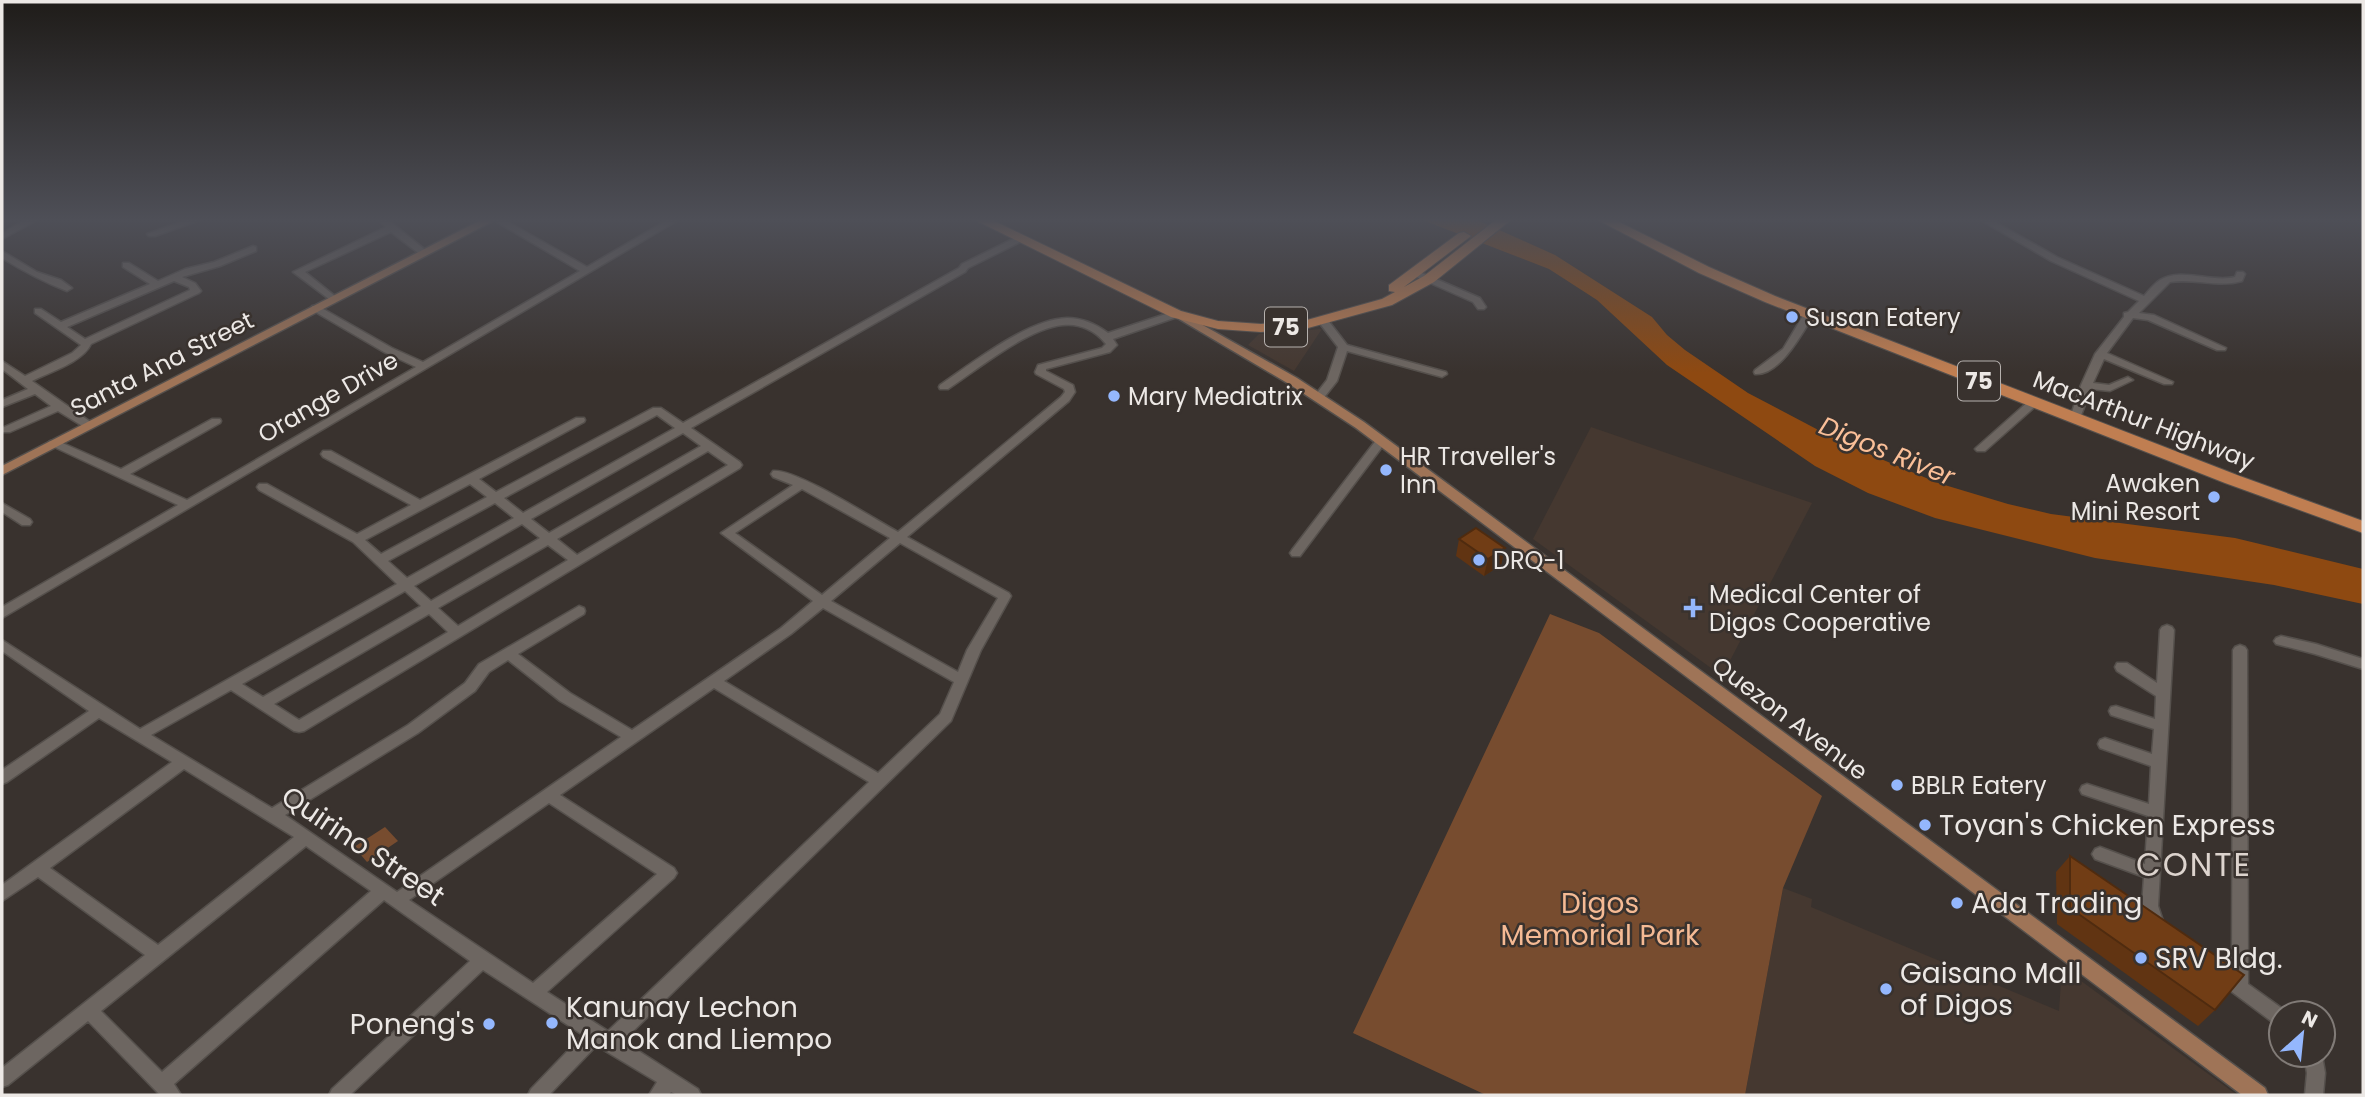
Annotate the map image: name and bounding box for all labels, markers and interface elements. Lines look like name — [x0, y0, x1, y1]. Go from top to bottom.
place label: Susan Eatery — [1806, 301, 1961, 334]
street label: Santa Ana Street — [65, 304, 259, 424]
road number: 75 — [1265, 308, 1307, 346]
marker: Susan Eatery — [1784, 309, 1800, 325]
street label: Orange Drive — [252, 343, 404, 451]
road number: 75 — [1958, 362, 2000, 400]
street label: MacArthur Highway — [2028, 363, 2260, 478]
place label: Mary Mediatrix — [1128, 380, 1303, 413]
marker: Mary Mediatrix — [1106, 388, 1122, 404]
water label: Digos River — [1814, 408, 1961, 495]
place label: HR Traveller's Inn — [1400, 440, 1556, 501]
marker: HR Traveller's Inn — [1378, 462, 1394, 478]
place label: Awaken Mini Resort — [2071, 467, 2200, 528]
marker: Awaken Mini Resort — [2206, 489, 2222, 505]
place label: DRQ-1 — [1493, 544, 1564, 577]
marker: DRQ-1 — [1471, 552, 1487, 568]
place label: Medical Center of Digos Cooperative — [1709, 578, 1931, 639]
marker: Medical Center of Digos Cooperative — [1683, 598, 1703, 618]
street label: Quezon Avenue — [1705, 648, 1875, 788]
place label: BBLR Eatery — [1911, 769, 2047, 802]
street label: Quirino Street — [274, 777, 452, 915]
marker: BBLR Eatery — [1889, 777, 1905, 793]
place label: Toyan's Chicken Express — [1939, 806, 2276, 845]
marker: Toyan's Chicken Express — [1917, 817, 1933, 833]
district label: CONTE — [2136, 842, 2252, 887]
park label: Digos Memorial Park — [1501, 884, 1700, 955]
place label: Ada Trading — [1971, 884, 2142, 923]
marker: Ada Trading — [1949, 895, 1965, 911]
place label: SRV Bldg. — [2155, 939, 2283, 978]
marker: SRV Bldg. — [2133, 950, 2149, 966]
place label: Gaisano Mall of Digos — [1900, 954, 2081, 1025]
marker: Gaisano Mall of Digos — [1878, 981, 1894, 997]
place label: Kanunay Lechon Manok and Liempo — [566, 988, 832, 1059]
north arrow — [2267, 999, 2337, 1069]
text: N — [2297, 1004, 2322, 1035]
place label: Poneng's — [350, 1005, 475, 1044]
marker: Kanunay Lechon Manok and Liempo — [544, 1015, 560, 1031]
marker: Poneng's — [481, 1016, 497, 1032]

